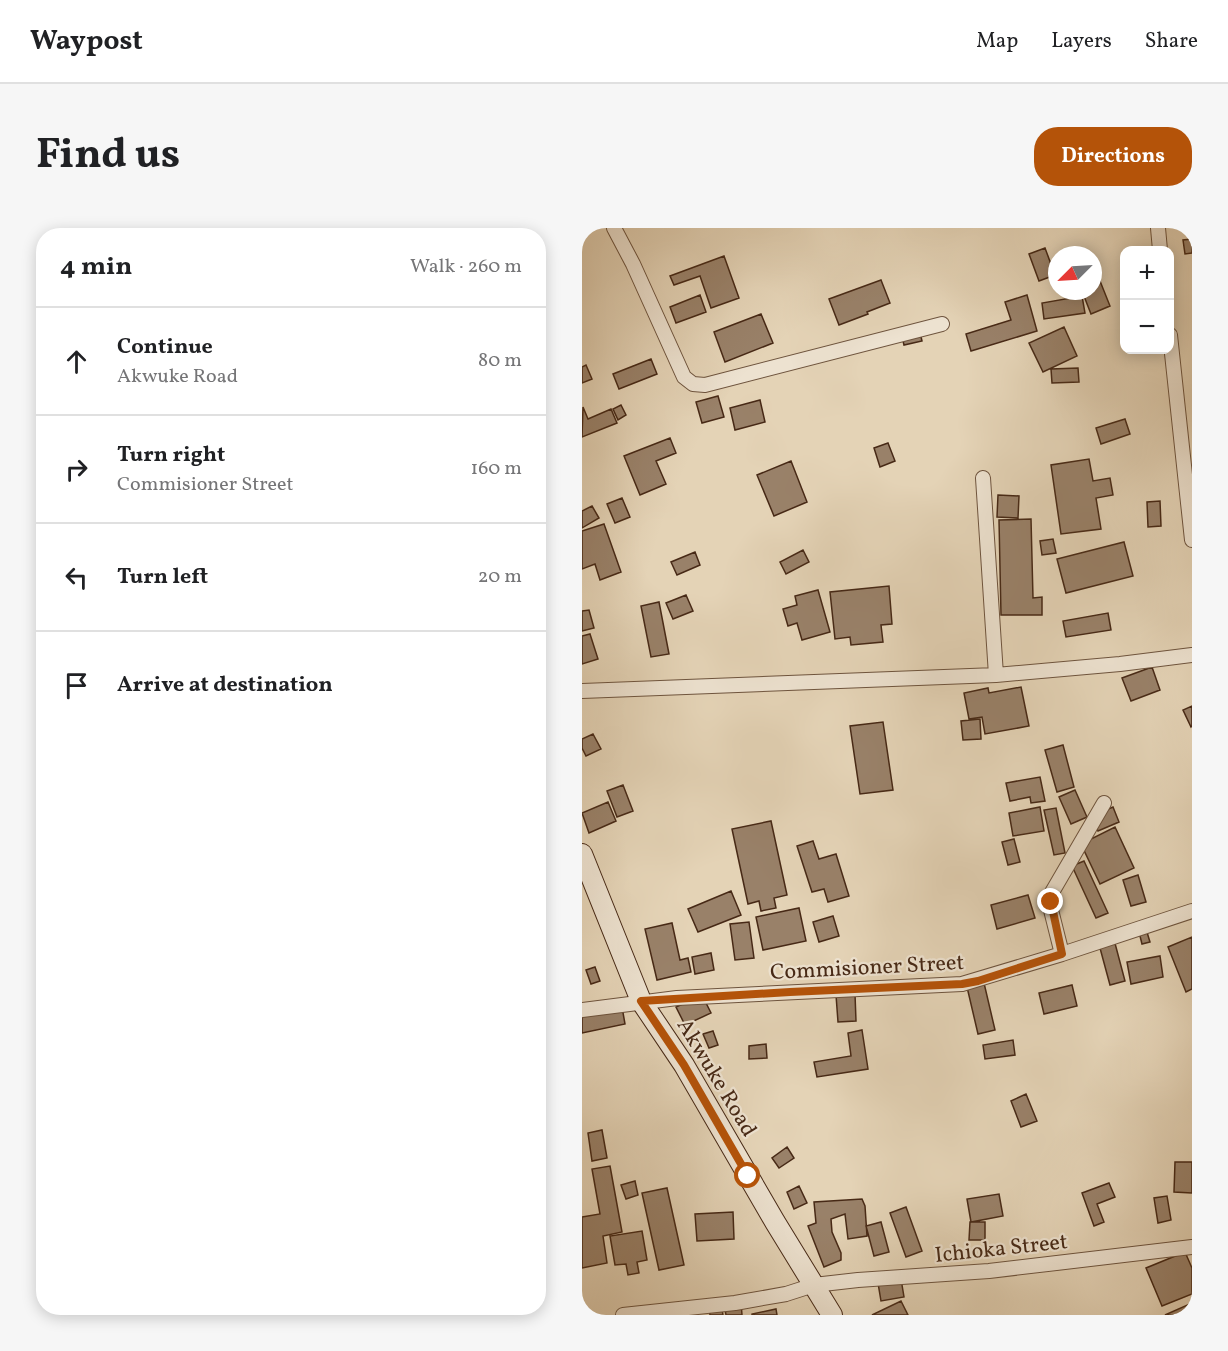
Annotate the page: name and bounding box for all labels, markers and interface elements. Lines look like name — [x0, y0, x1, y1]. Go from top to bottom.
text: Waypost — [30, 22, 143, 61]
text: Map — [976, 27, 1018, 56]
text: Layers — [1051, 27, 1112, 56]
text: Share — [1145, 27, 1198, 56]
text: Find us — [36, 127, 180, 186]
button: Directions — [1034, 127, 1192, 186]
north arrow — [1048, 246, 1102, 300]
map controls — [1120, 246, 1174, 354]
button: + — [1120, 246, 1174, 300]
text: 4 min — [60, 249, 132, 285]
text: Walk · 260 m — [410, 253, 522, 281]
button: − — [1120, 300, 1174, 354]
text: Continue — [117, 332, 213, 363]
icon: ahead — [60, 345, 93, 378]
text: 80 m — [478, 347, 522, 375]
text: Akwuke Road — [117, 363, 238, 391]
text: Turn right — [117, 440, 225, 471]
icon: right — [60, 453, 93, 486]
text: 160 m — [470, 455, 522, 483]
text: Commisioner Street — [117, 471, 294, 499]
icon: left — [60, 561, 93, 594]
text: Turn left — [117, 562, 208, 593]
text: 20 m — [478, 563, 522, 591]
icon: arrive — [60, 669, 93, 702]
text: Arrive at destination — [117, 670, 333, 701]
route end — [1037, 888, 1063, 914]
street label: Commisioner Street — [769, 948, 965, 989]
street label: Akwuke Road — [668, 1013, 763, 1143]
route start — [734, 1162, 760, 1188]
street label: Ichioka Street — [933, 1227, 1069, 1272]

